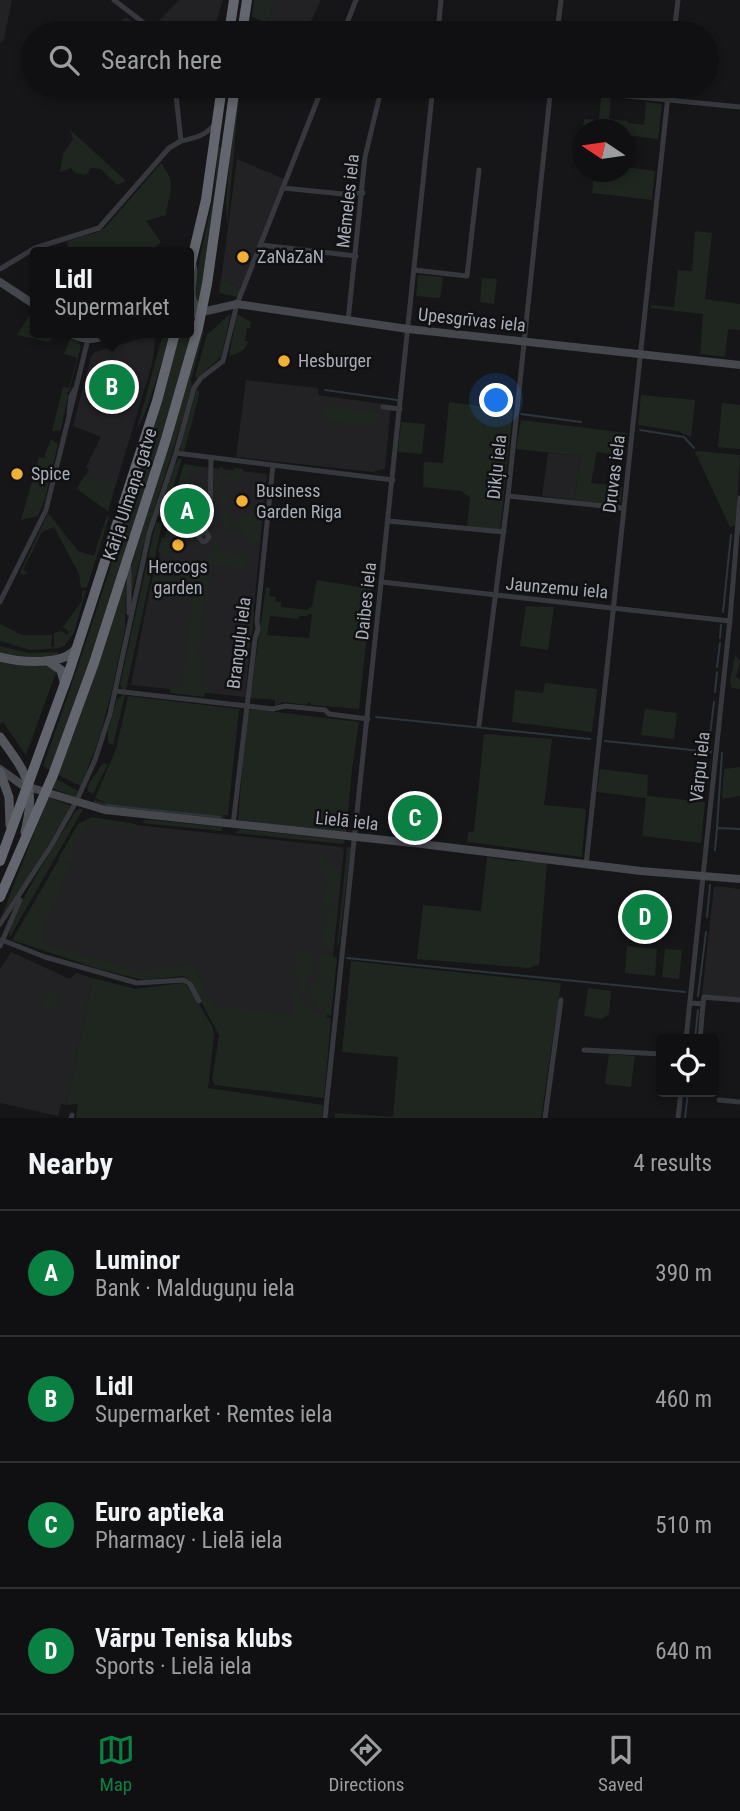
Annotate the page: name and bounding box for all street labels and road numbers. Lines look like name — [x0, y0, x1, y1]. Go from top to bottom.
street label: Mēmeles iela — [332, 153, 363, 249]
street label: Upesgrīvas iela — [417, 303, 527, 336]
street label: Kārļa Ulmaņa gatve — [98, 425, 162, 563]
street label: Dikļu iela — [483, 434, 511, 500]
street label: Druvas iela — [598, 434, 629, 514]
street label: Daibes iela — [351, 561, 380, 641]
street label: Jaunzemu iela — [505, 573, 609, 602]
street label: Branguļu iela — [222, 596, 256, 690]
street label: Vārpu iela — [685, 731, 714, 803]
street label: Lielā iela — [314, 807, 380, 834]

